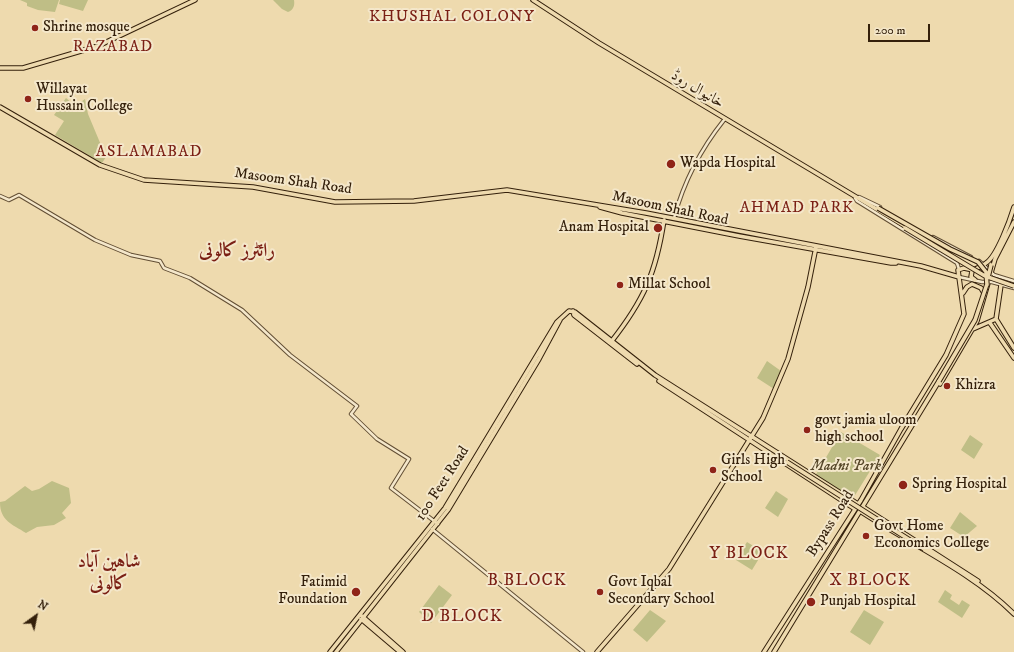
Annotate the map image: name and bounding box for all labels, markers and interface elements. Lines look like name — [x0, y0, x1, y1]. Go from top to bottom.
district label: KHUSHAL COLONY — [369, 8, 535, 28]
scale bar — [870, 16, 932, 42]
place label: Shrine mosque — [43, 19, 130, 37]
marker: Shrine mosque — [30, 23, 40, 33]
text: 200 m — [875, 23, 905, 38]
district label: RAZABAD — [73, 38, 153, 58]
street label: خانیوال روڈ — [667, 67, 727, 113]
place label: Willayat Hussain College — [36, 81, 133, 116]
marker: Willayat Hussain College — [23, 94, 33, 104]
district label: ASLAMABAD — [96, 143, 202, 163]
place label: Wapda Hospital — [680, 155, 776, 173]
marker: Wapda Hospital — [665, 158, 677, 170]
street label: Masoom Shah Road — [233, 165, 353, 199]
street label: Masoom Shah Road — [610, 188, 730, 230]
district label: AHMAD PARK — [740, 199, 854, 219]
place label: Anam Hospital — [559, 219, 649, 237]
marker: Anam Hospital — [652, 222, 664, 234]
district label: رائٹرز کالونی — [199, 241, 275, 263]
place label: Millat School — [628, 276, 710, 294]
marker: Millat School — [615, 280, 625, 290]
place label: Khizra — [955, 377, 996, 395]
marker: Khizra — [942, 381, 952, 391]
place label: govt jamia uloom high school — [815, 412, 916, 447]
marker: govt jamia uloom high school — [802, 425, 812, 435]
street label: 100 Feet Road — [412, 443, 474, 525]
place label: Girls High School — [721, 452, 785, 487]
park label: Madni Park — [811, 458, 881, 476]
marker: Girls High School — [708, 465, 718, 475]
place label: Spring Hospital — [912, 476, 1007, 494]
marker: Spring Hospital — [897, 479, 909, 491]
street label: Bypass Road — [804, 488, 858, 560]
place label: Govt Home Economics College — [874, 518, 989, 553]
marker: Govt Home Economics College — [861, 531, 871, 541]
district label: Y BLOCK — [709, 544, 789, 564]
district label: شاہین آباد کالونی — [78, 552, 140, 596]
district label: B BLOCK — [487, 571, 567, 591]
district label: X BLOCK — [829, 571, 911, 591]
place label: Fatimid Foundation — [278, 574, 347, 609]
place label: Govt Iqbal Secondary School — [608, 574, 715, 609]
marker: Fatimid Foundation — [350, 586, 362, 598]
marker: Govt Iqbal Secondary School — [595, 587, 605, 597]
place label: Punjab Hospital — [820, 593, 916, 611]
north arrow — [16, 596, 56, 636]
marker: Punjab Hospital — [805, 596, 817, 608]
text: N — [35, 598, 50, 614]
district label: D BLOCK — [421, 607, 503, 627]

